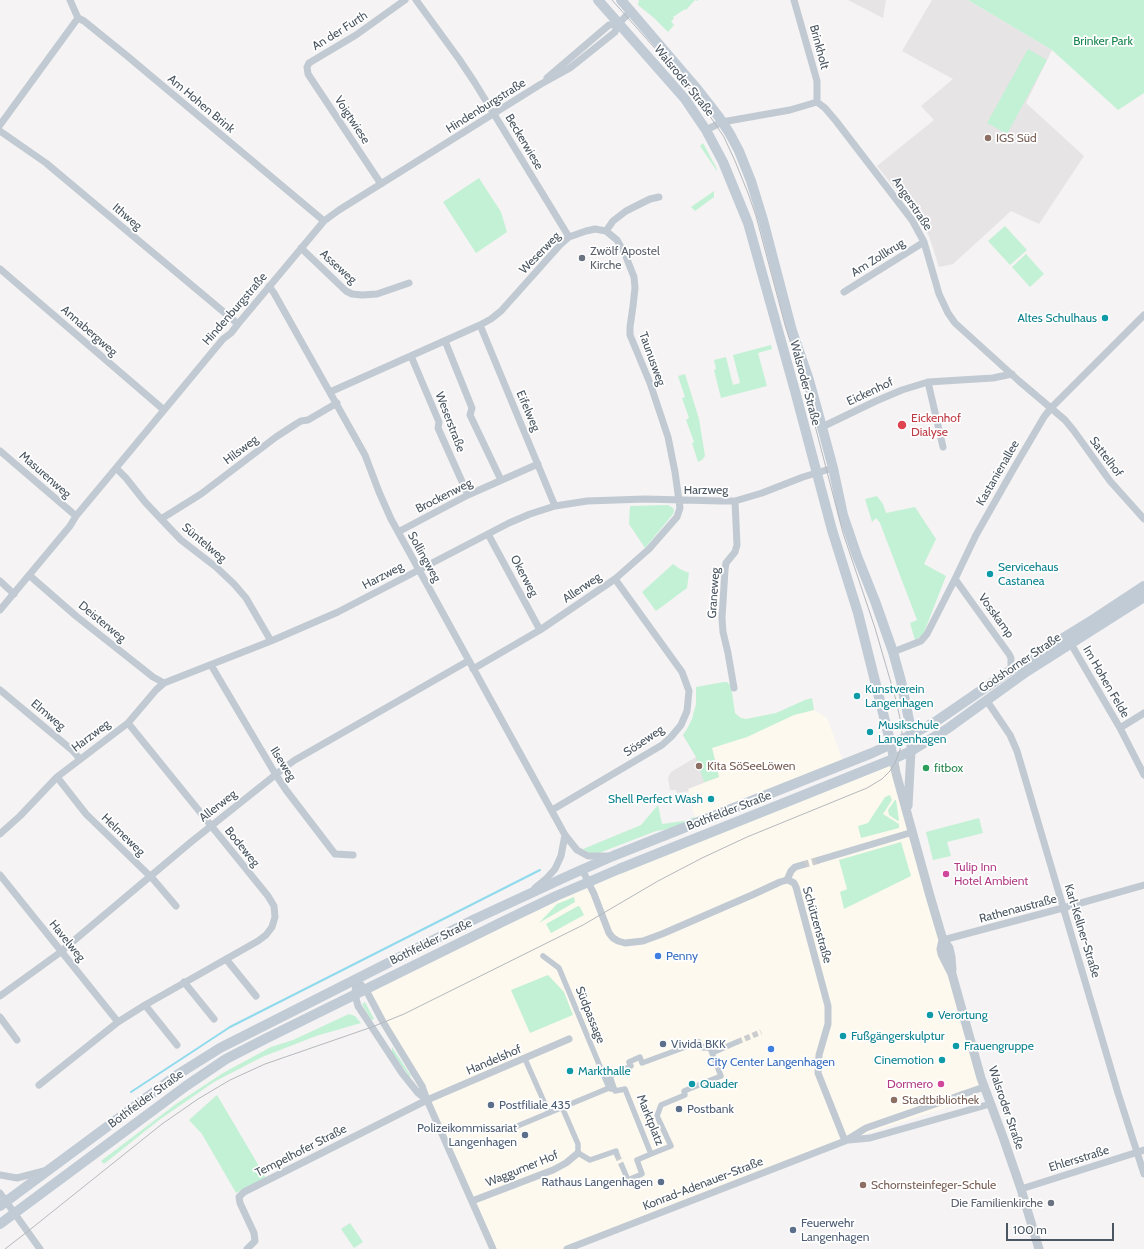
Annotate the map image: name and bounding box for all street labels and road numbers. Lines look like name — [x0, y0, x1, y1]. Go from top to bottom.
street label: An der Furth — [310, 8, 370, 54]
street label: Brinkholt — [806, 23, 832, 71]
street label: Walsroder Straße — [651, 43, 717, 119]
street label: Am Hohen Brink — [165, 72, 237, 136]
street label: Hindenburgstraße — [443, 76, 529, 136]
street label: Voigtwiese — [331, 93, 373, 147]
street label: Beckerwiese — [502, 112, 546, 172]
street label: Angerstraße — [889, 174, 935, 234]
street label: Ithweg — [109, 201, 145, 233]
street label: Weserweg — [517, 229, 563, 277]
street label: Am Zollkrug — [849, 236, 907, 280]
street label: Asseweg — [317, 247, 359, 287]
street label: Hindenburgstraße — [200, 270, 270, 348]
street label: Annabergweg — [58, 303, 120, 359]
street label: Taunusweg — [636, 330, 668, 388]
street label: Walsroder Straße — [787, 339, 823, 427]
street label: Eickenhof — [844, 375, 896, 409]
street label: Eifelweg — [513, 388, 543, 434]
street label: Weserstraße — [432, 390, 468, 454]
street label: Hilsweg — [221, 432, 261, 468]
street label: Sattelhof — [1086, 434, 1126, 480]
street label: Kastanienallee — [973, 438, 1023, 508]
street label: Masurenweg — [16, 449, 74, 501]
street label: Brockenweg — [413, 476, 475, 516]
street label: Harzweg — [684, 483, 728, 497]
street label: Süntelweg — [179, 520, 229, 566]
street label: Sollingweg — [404, 529, 444, 585]
street label: Okerweg — [507, 553, 541, 599]
street label: Harzweg — [360, 559, 406, 593]
street label: Graneweg — [705, 567, 723, 619]
street label: Allerweg — [560, 570, 604, 606]
street label: Vosskamp — [975, 591, 1017, 641]
street label: Deisterweg — [75, 598, 129, 646]
street label: Godshorner Straße — [976, 630, 1064, 696]
street label: Im Hohen Felde — [1080, 643, 1132, 721]
street label: Elmweg — [28, 696, 68, 734]
street label: Harzweg — [69, 717, 113, 755]
street label: Söseweg — [621, 722, 667, 760]
street label: Ilseweg — [267, 744, 299, 784]
street label: Allerweg — [196, 787, 240, 825]
street label: Bothfelder Straße — [685, 788, 773, 834]
street label: Helmeweg — [98, 811, 148, 859]
street label: Bodeweg — [222, 824, 262, 870]
street label: Karl-Kellner-Straße — [1061, 882, 1103, 980]
street label: Schützenstraße — [799, 885, 835, 965]
street label: Rathenaustraße — [978, 892, 1058, 926]
street label: Bothfelder Straße — [388, 916, 474, 968]
street label: Havelweg — [46, 917, 88, 965]
street label: Südpassage — [572, 984, 608, 1046]
street label: Handelshof — [464, 1042, 524, 1078]
street label: Walsroder Straße — [985, 1064, 1027, 1152]
street label: Bothfelder Straße — [106, 1067, 186, 1131]
street label: Marktplatz — [633, 1093, 667, 1147]
street label: Tempelhofer Straße — [253, 1122, 349, 1180]
street label: Ehlersstraße — [1047, 1143, 1111, 1175]
street label: Waggumer Hof — [484, 1148, 560, 1190]
street label: Konrad-Adenauer-Straße — [641, 1154, 765, 1214]

